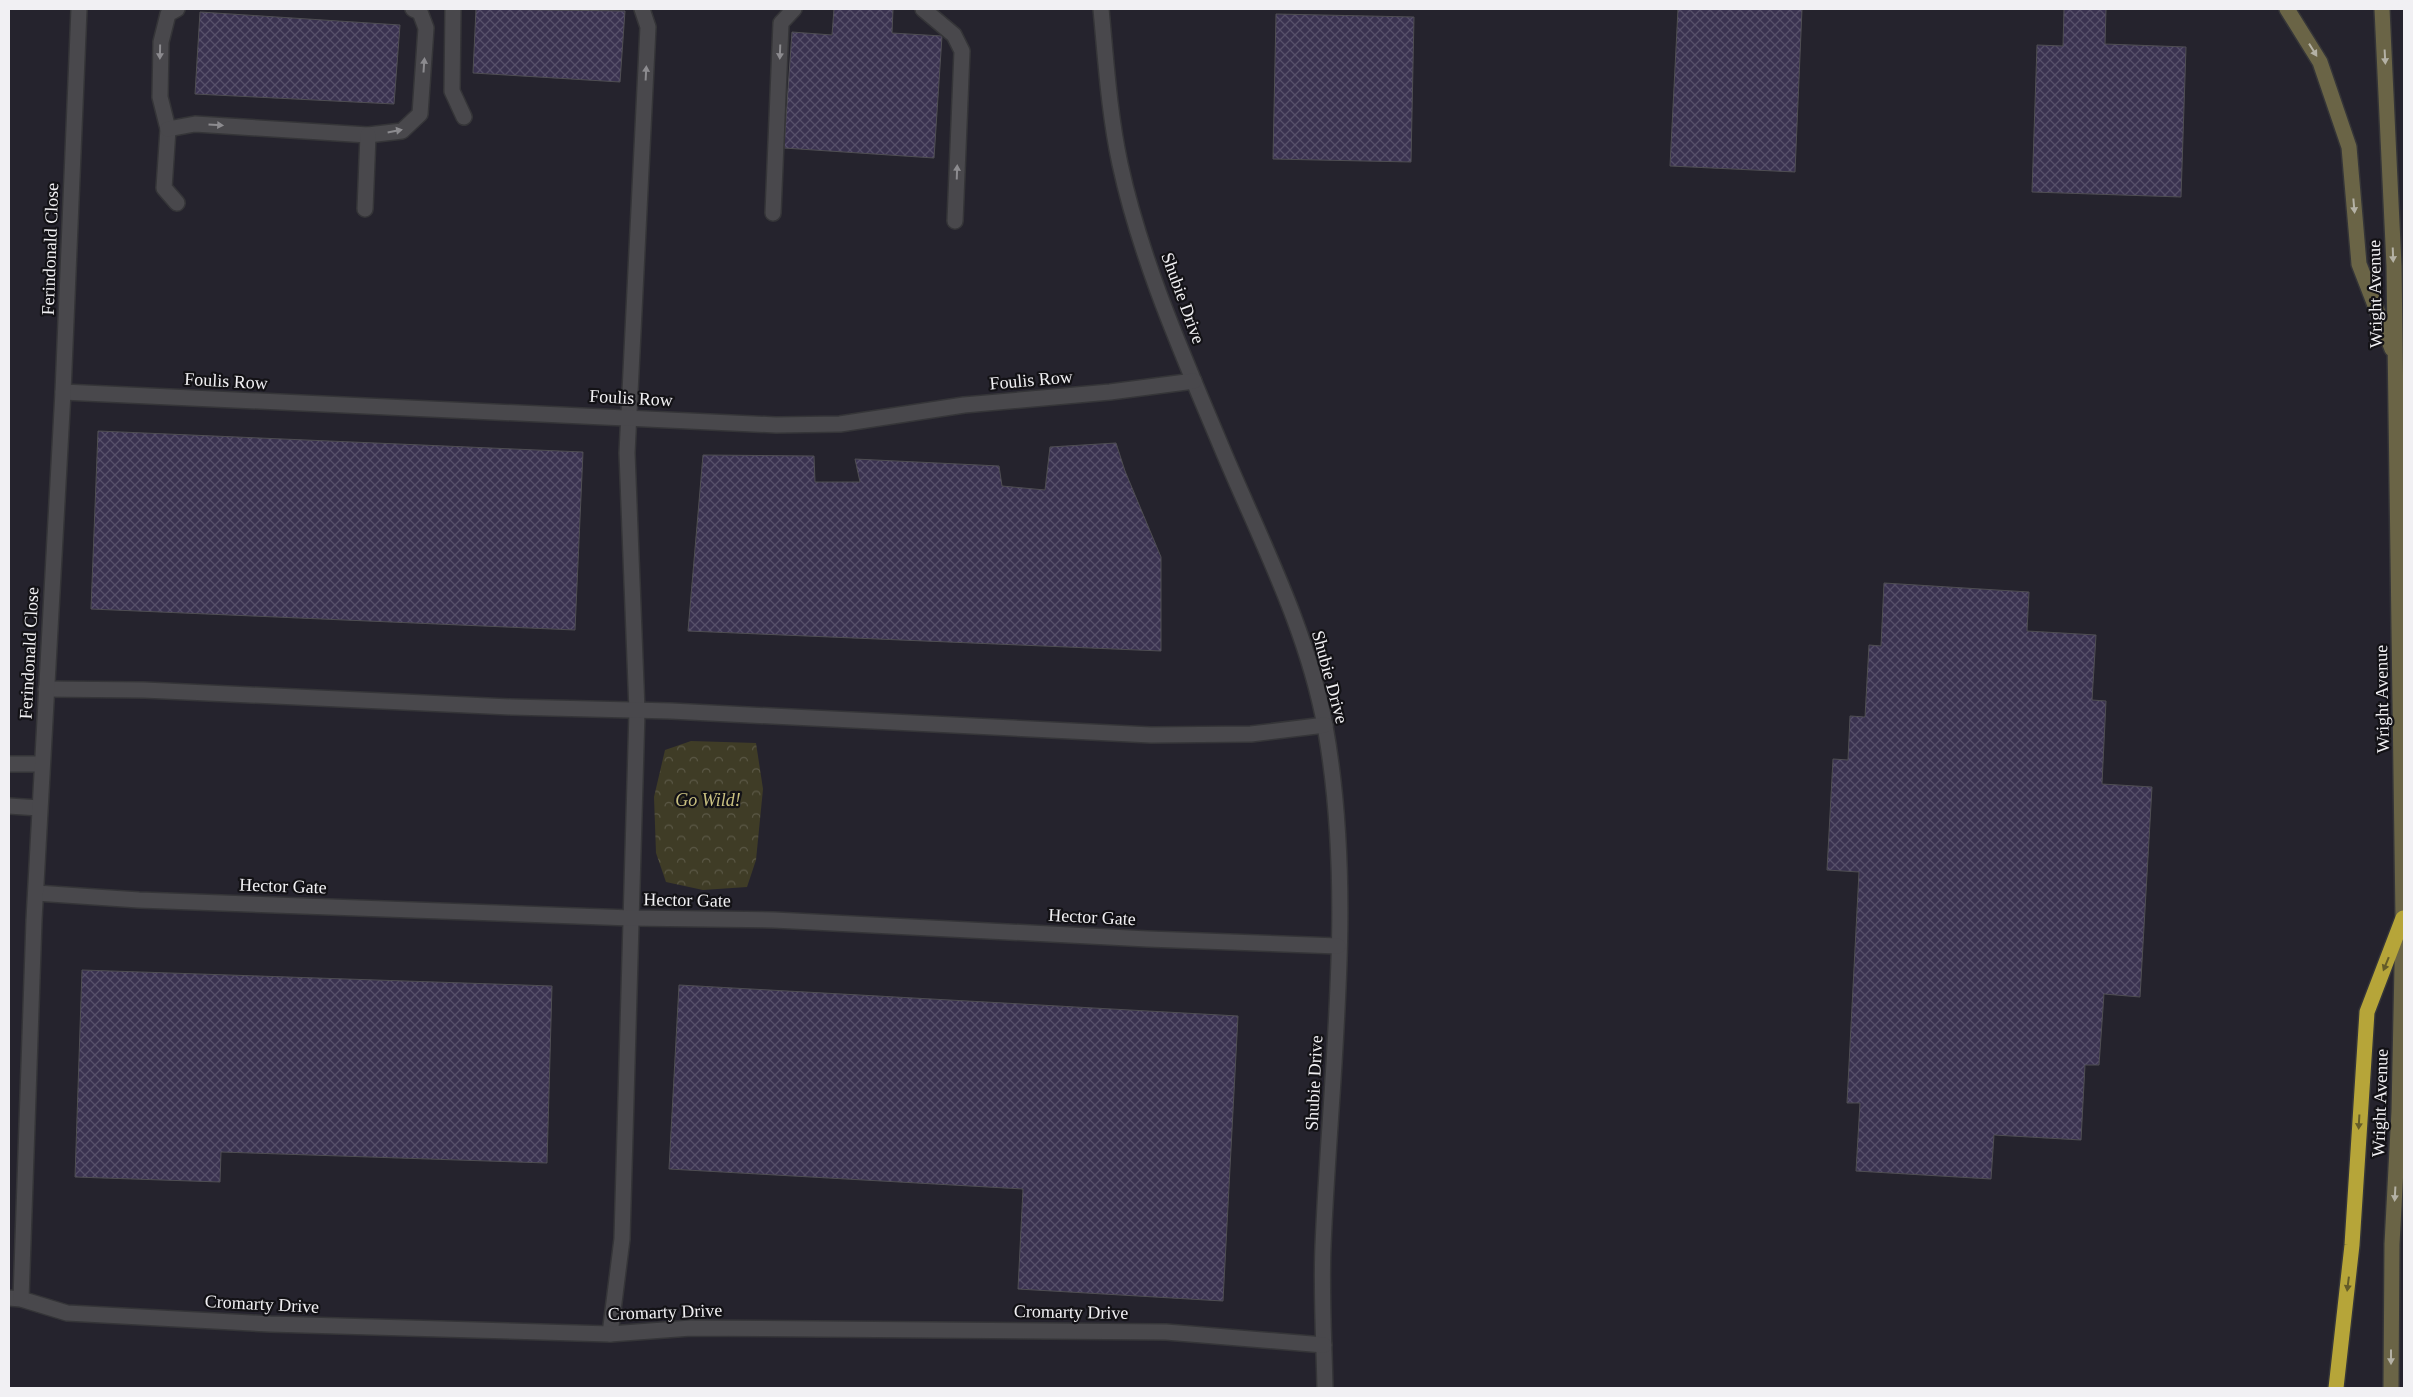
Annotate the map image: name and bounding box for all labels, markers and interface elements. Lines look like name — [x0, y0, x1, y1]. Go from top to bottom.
one-way arrow — [156, 44, 164, 60]
one-way arrow — [2308, 44, 2317, 57]
one-way arrow — [775, 45, 783, 61]
one-way arrow — [2381, 50, 2389, 66]
one-way arrow — [420, 57, 428, 73]
one-way arrow — [642, 65, 650, 81]
one-way arrow — [208, 121, 224, 129]
one-way arrow — [388, 127, 403, 135]
one-way arrow — [953, 164, 961, 180]
street label: Ferindonald Close — [38, 182, 62, 316]
one-way arrow — [2350, 198, 2358, 214]
street label: Wright Avenue — [2364, 240, 2386, 348]
one-way arrow — [2389, 247, 2397, 263]
street label: Shubie Drive — [1157, 250, 1209, 346]
street label: Foulis Row — [989, 366, 1073, 394]
street label: Foulis Row — [184, 369, 268, 393]
street label: Foulis Row — [589, 386, 673, 410]
street label: Ferindonald Close — [16, 586, 42, 720]
street label: Shubie Drive — [1308, 628, 1352, 726]
street label: Wright Avenue — [2371, 645, 2393, 753]
park label: Go Wild! — [675, 790, 741, 810]
street label: Hector Gate — [239, 874, 327, 898]
street label: Hector Gate — [643, 889, 731, 911]
street label: Hector Gate — [1048, 905, 1136, 929]
one-way arrow — [2381, 956, 2389, 971]
street label: Shubie Drive — [1302, 1035, 1326, 1131]
street label: Wright Avenue — [2368, 1048, 2392, 1158]
one-way arrow — [2355, 1115, 2363, 1131]
one-way arrow — [2390, 1187, 2398, 1203]
one-way arrow — [2344, 1277, 2352, 1293]
street label: Cromarty Drive — [204, 1291, 320, 1317]
street label: Cromarty Drive — [607, 1300, 723, 1324]
street label: Cromarty Drive — [1014, 1301, 1128, 1323]
one-way arrow — [2387, 1349, 2395, 1365]

